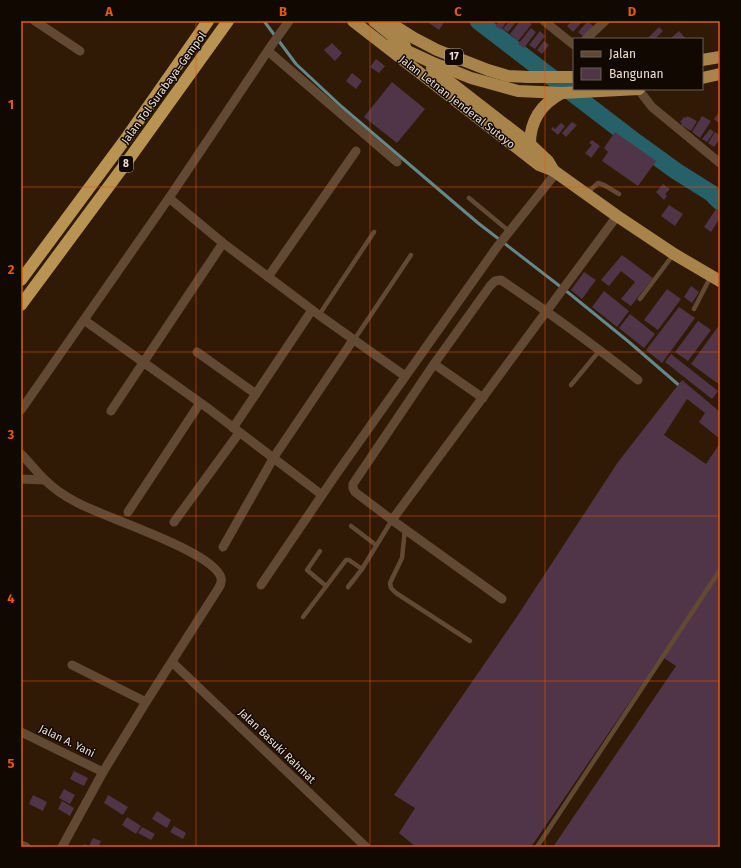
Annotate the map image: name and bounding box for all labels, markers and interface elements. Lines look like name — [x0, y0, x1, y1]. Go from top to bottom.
text: A — [104, 4, 113, 19]
text: B — [279, 4, 287, 19]
text: C — [454, 4, 462, 19]
text: D — [628, 4, 637, 19]
street label: Jalan Tol Surabaya–Gempol — [119, 29, 209, 147]
legend — [573, 38, 703, 90]
text: Jalan — [609, 47, 636, 61]
road number: 17 — [445, 49, 463, 65]
street label: Jalan Letnan Jenderal Sutoyo — [397, 53, 517, 151]
text: Bangunan — [609, 67, 664, 81]
text: 1 — [8, 97, 14, 112]
road number: 8 — [119, 156, 133, 172]
text: 2 — [8, 262, 15, 277]
text: 3 — [7, 427, 15, 442]
text: 4 — [7, 591, 15, 606]
street label: Jalan Basuki Rahmat — [236, 706, 318, 786]
street label: Jalan A. Yani — [37, 722, 97, 760]
text: 5 — [8, 756, 15, 771]

